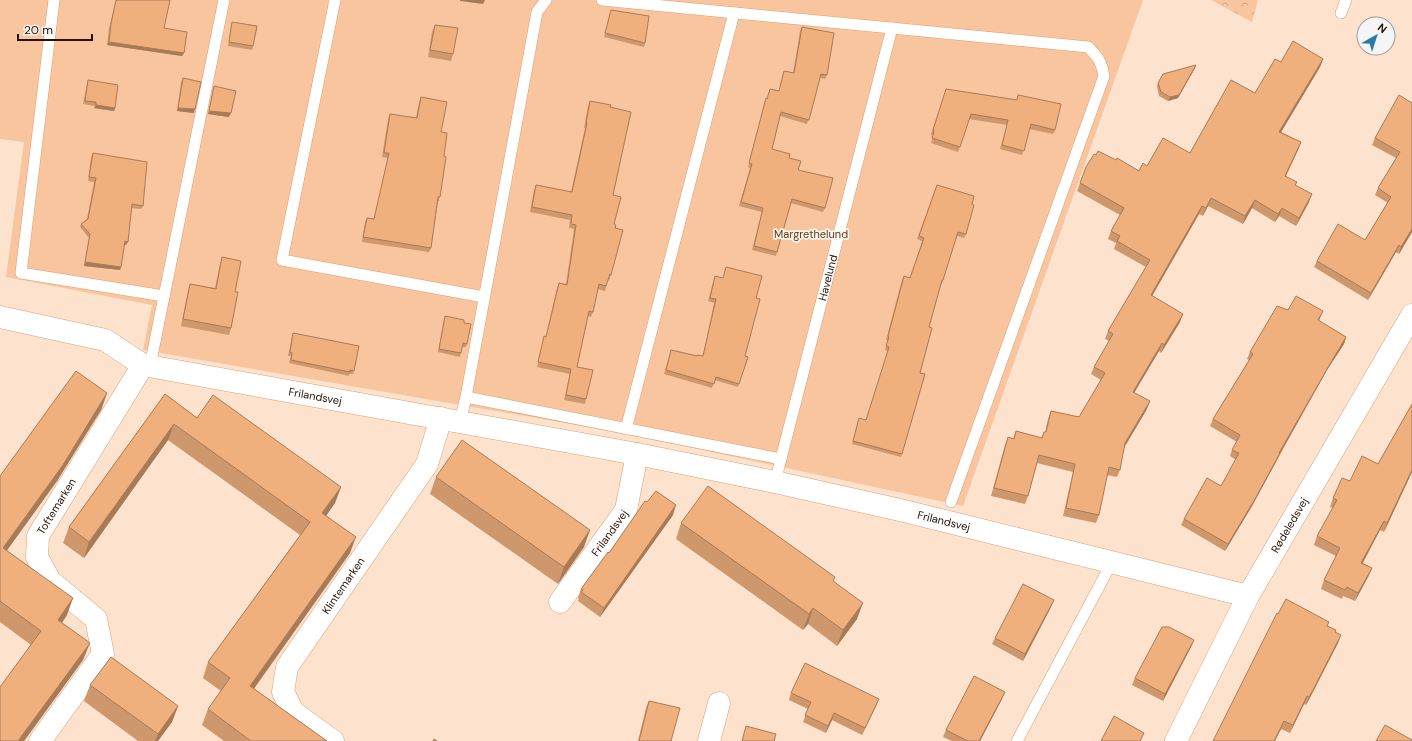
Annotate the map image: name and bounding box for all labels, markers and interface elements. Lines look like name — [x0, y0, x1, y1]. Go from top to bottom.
scale bar — [18, 16, 92, 42]
north arrow — [1356, 16, 1396, 56]
text: N — [1375, 20, 1390, 36]
text: 20 m — [24, 22, 53, 38]
park label: Margrethelund — [774, 227, 848, 241]
street label: Havelund — [815, 253, 840, 302]
street label: Frilandsvej — [287, 384, 343, 408]
street label: Toftemarken — [34, 476, 79, 537]
street label: Rødeledsvej — [1268, 495, 1311, 555]
street label: Frilandsvej — [588, 507, 631, 559]
street label: Frilandsvej — [916, 508, 972, 534]
street label: Klintemarken — [319, 554, 368, 617]

